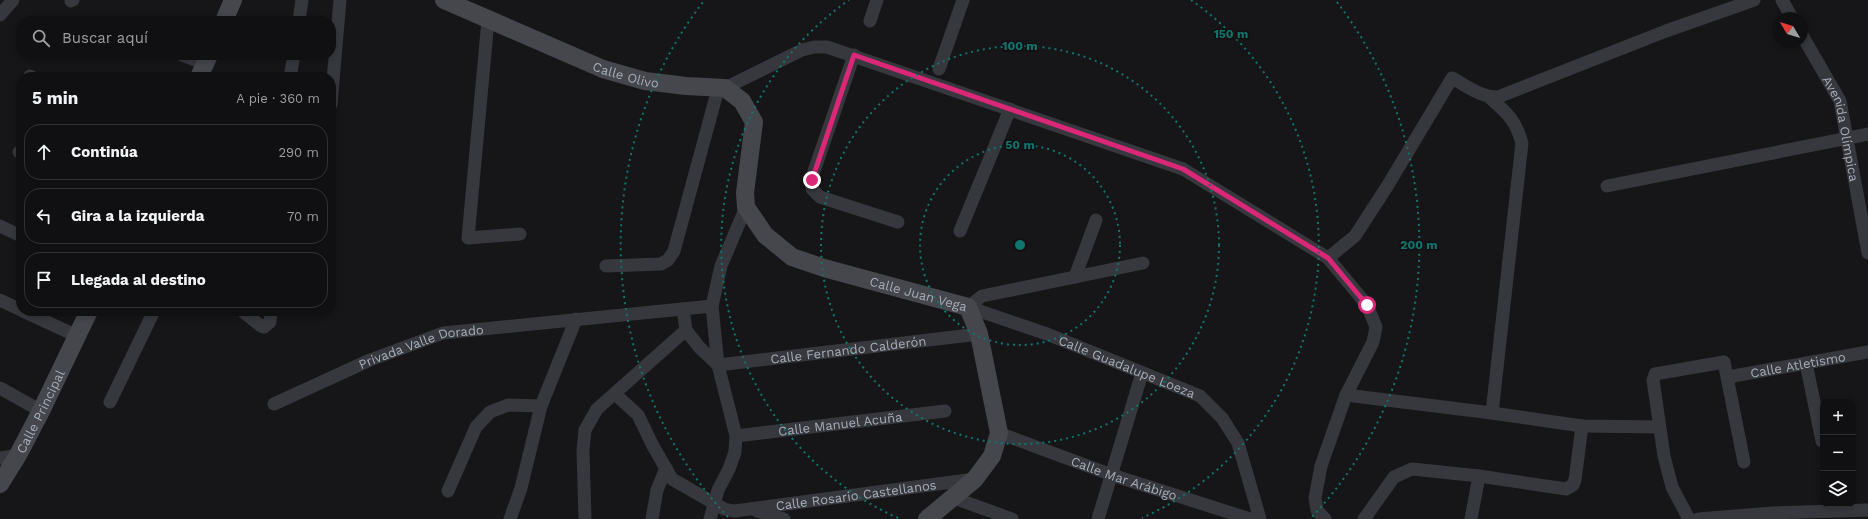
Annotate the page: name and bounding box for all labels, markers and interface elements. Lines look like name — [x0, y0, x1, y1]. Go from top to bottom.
north arrow — [1772, 12, 1808, 48]
search box — [16, 16, 336, 60]
icon: search — [30, 27, 52, 49]
text: 150 m — [1214, 27, 1248, 41]
text: Buscar aquí — [62, 29, 148, 47]
text: 100 m — [1002, 39, 1038, 53]
street label: Calle Olivo — [590, 58, 660, 91]
street label: Avenida Olímpica — [1819, 73, 1862, 183]
text: 5 min — [32, 88, 78, 108]
text: A pie · 360 m — [236, 91, 320, 106]
text: 50 m — [1005, 138, 1035, 152]
icon: ahead — [33, 141, 55, 163]
text: Continúa — [71, 143, 138, 161]
text: 290 m — [278, 145, 319, 160]
route end — [803, 171, 821, 189]
icon: left — [33, 205, 55, 227]
text: Gira a la izquierda — [71, 207, 204, 225]
text: 70 m — [287, 209, 319, 224]
centre of rings — [1013, 238, 1027, 252]
text: 200 m — [1400, 238, 1438, 252]
icon: arrive — [33, 269, 55, 291]
text: Llegada al destino — [71, 271, 206, 289]
street label: Calle Juan Vega — [868, 274, 969, 315]
route start — [1358, 296, 1376, 314]
street label: Privada Valle Dorado — [356, 322, 485, 372]
street label: Calle Fernando Calderón — [769, 333, 927, 367]
street label: Calle Guadalupe Loeza — [1056, 333, 1198, 401]
street label: Calle Atletismo — [1749, 349, 1847, 381]
street label: Calle Principal — [13, 368, 68, 456]
map controls — [1820, 399, 1856, 507]
button: + — [1820, 399, 1856, 435]
street label: Calle Manuel Acuña — [777, 409, 904, 439]
button: − — [1820, 435, 1856, 471]
street label: Calle Mar Arábigo — [1069, 453, 1179, 503]
button: layers — [1820, 471, 1856, 507]
street label: Calle Rosario Castellanos — [775, 477, 937, 513]

